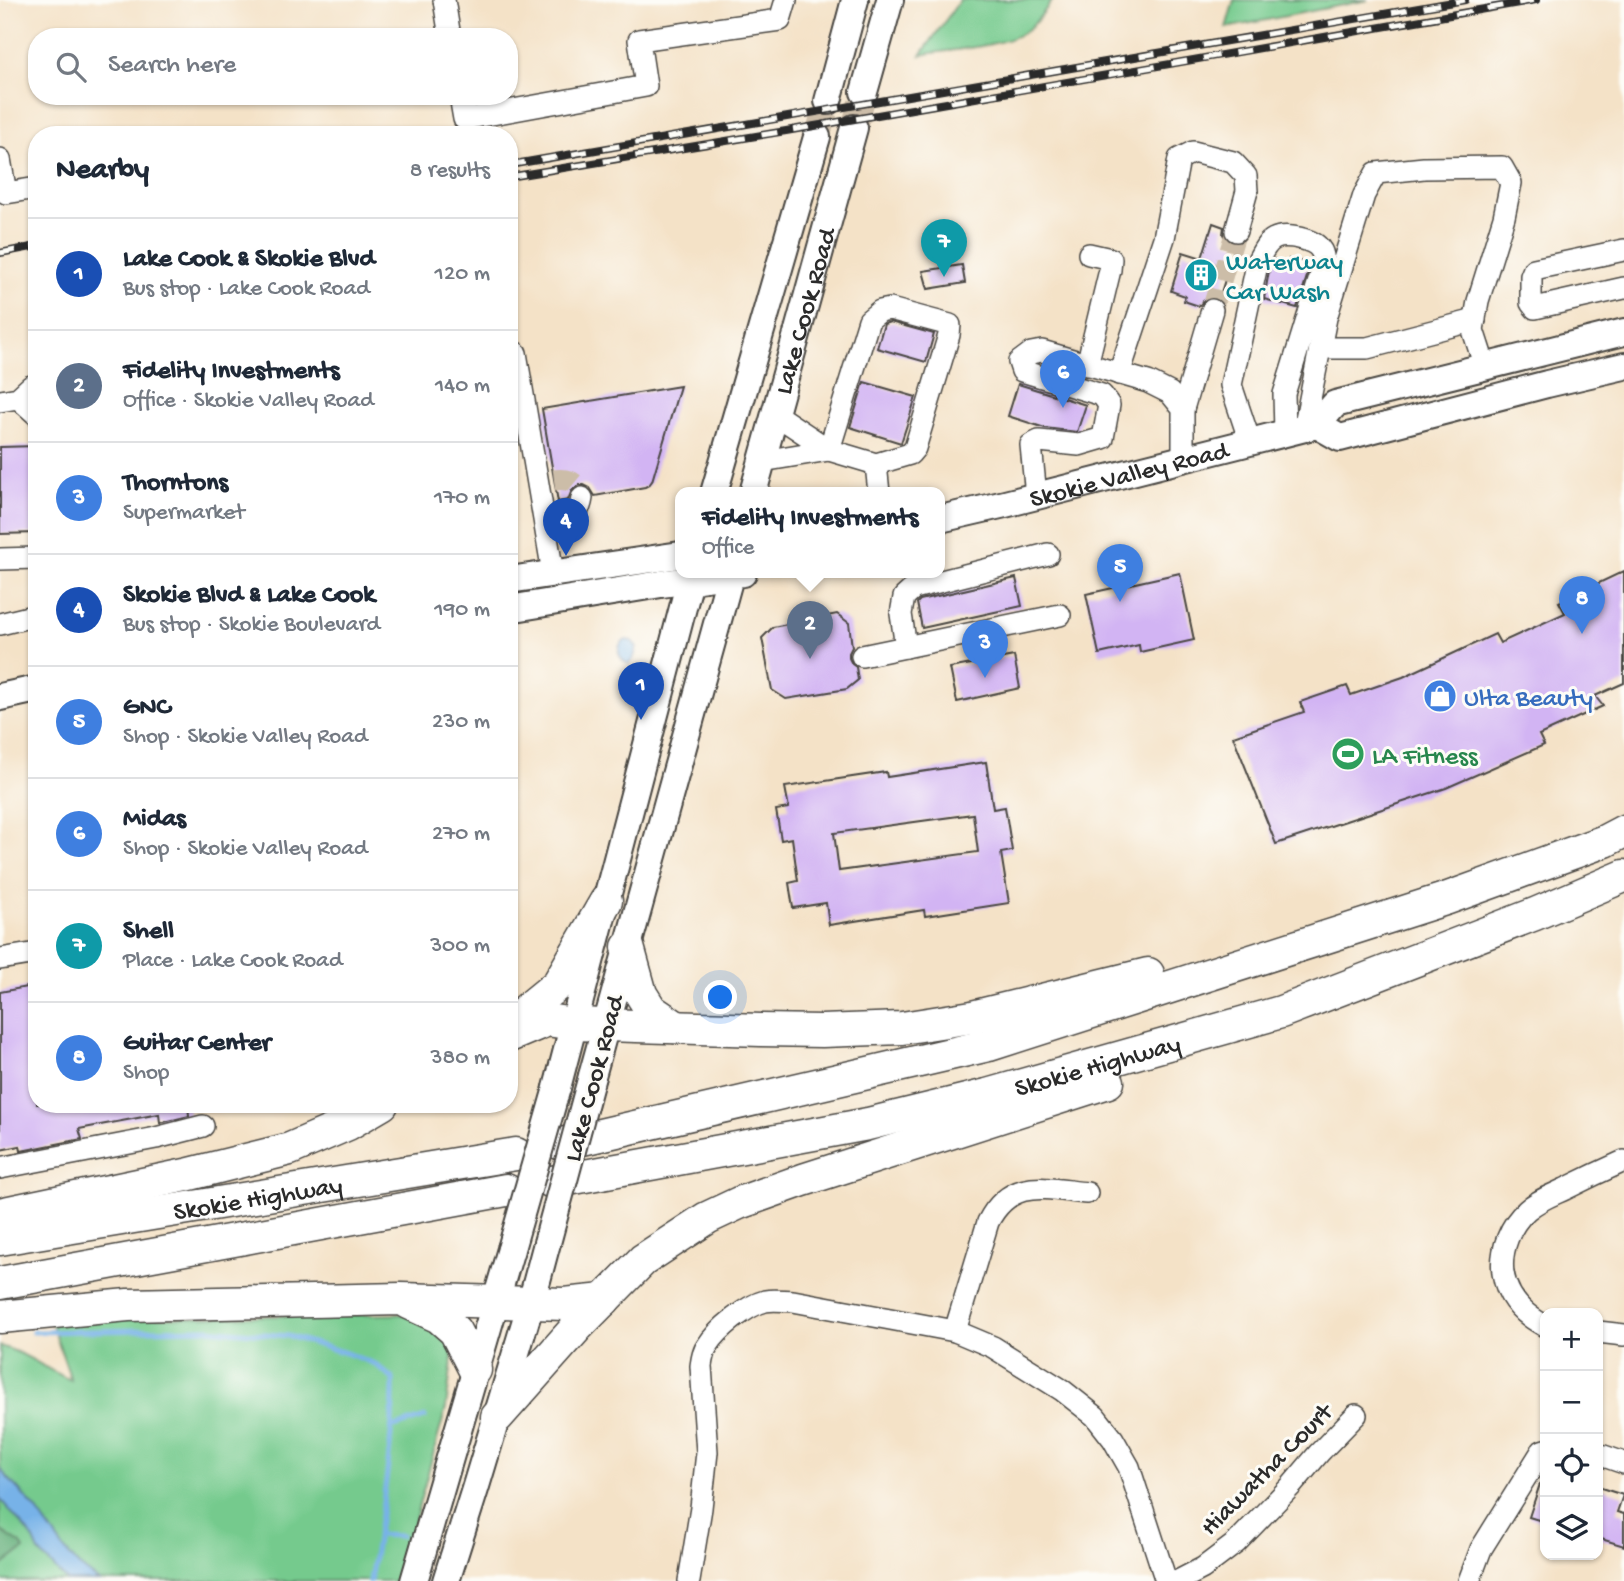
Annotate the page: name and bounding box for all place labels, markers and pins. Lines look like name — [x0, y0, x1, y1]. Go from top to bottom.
pin: 7 — [921, 219, 967, 277]
place label: Waterway Car Wash — [1226, 249, 1343, 310]
building icon: Waterway Car Wash — [1182, 256, 1220, 294]
pin: 6 — [1040, 350, 1086, 408]
pin: 4 — [543, 498, 589, 556]
pin: 5 — [1097, 544, 1143, 602]
pin: 8 — [1559, 576, 1605, 634]
pin: 2 — [787, 601, 833, 659]
pin: 3 — [962, 620, 1008, 678]
pin: 1 — [618, 662, 664, 720]
shop icon: Ulta Beauty — [1421, 677, 1459, 715]
place label: Ulta Beauty — [1464, 685, 1593, 716]
sports icon: LA Fitness — [1329, 735, 1367, 773]
place label: LA Fitness — [1372, 743, 1479, 774]

